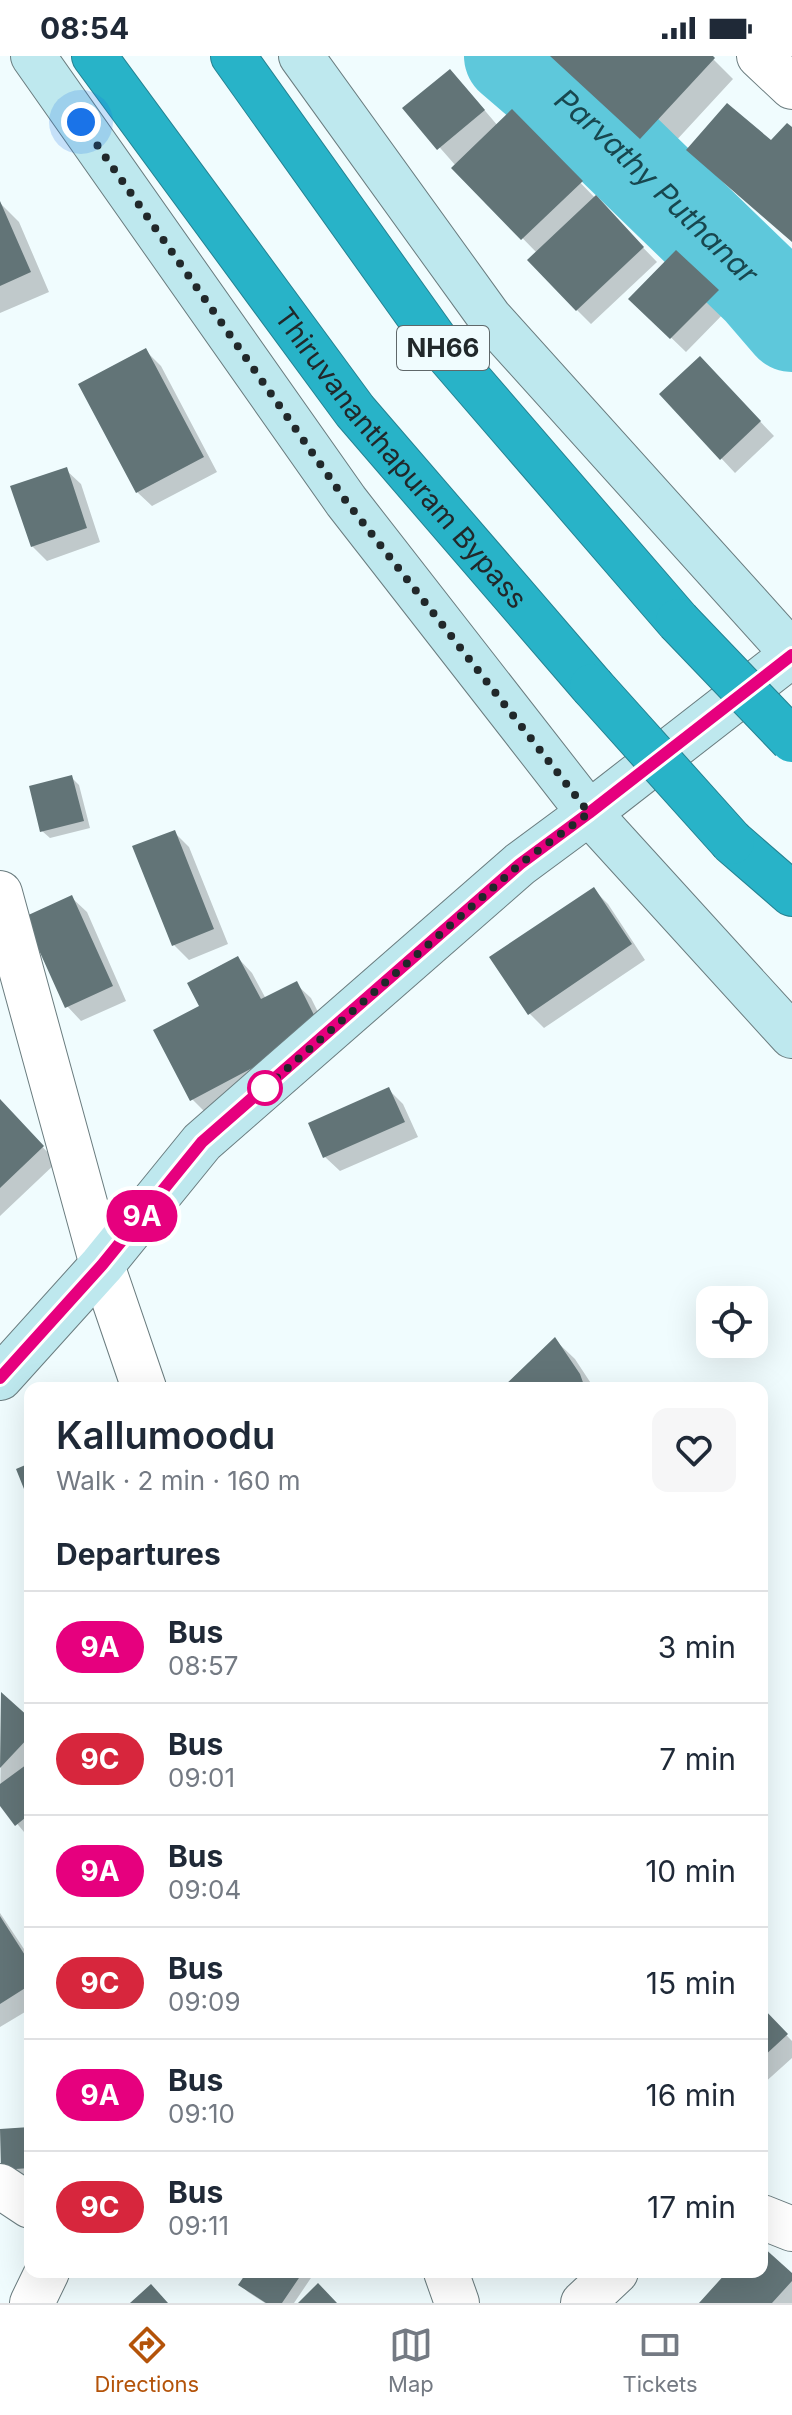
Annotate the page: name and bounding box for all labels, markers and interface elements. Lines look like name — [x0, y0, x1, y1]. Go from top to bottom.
text: 08:54 — [40, 10, 129, 46]
water label: Parvathy Puthanar — [548, 81, 766, 292]
your location — [61, 102, 101, 142]
street label: Thiruvananthapuram Bypass — [268, 301, 534, 615]
road number: NH66 — [397, 326, 489, 370]
unlabelled marker — [248, 1071, 282, 1105]
line badge: 9A — [106, 1190, 178, 1242]
text: 9A — [122, 1199, 162, 1233]
map controls — [696, 1286, 768, 1358]
button: locate — [696, 1286, 768, 1358]
button: heart — [652, 1408, 736, 1492]
text: Kallumoodu — [56, 1412, 275, 1458]
text: Walk · 2 min · 160 m — [56, 1465, 301, 1496]
text: Departures — [56, 1536, 221, 1572]
text: Bus — [168, 1614, 223, 1650]
text: 3 min — [658, 1629, 736, 1665]
text: 9A — [80, 1630, 120, 1664]
text: 08:57 — [168, 1650, 239, 1681]
text: Bus — [168, 1726, 223, 1762]
text: 7 min — [659, 1741, 736, 1777]
text: 9C — [81, 1742, 119, 1776]
text: 09:01 — [168, 1762, 235, 1793]
text: Bus — [168, 1838, 223, 1874]
text: 10 min — [645, 1853, 736, 1889]
text: 9A — [80, 1854, 120, 1888]
text: 09:04 — [168, 1874, 241, 1905]
text: Bus — [168, 1950, 223, 1986]
text: 15 min — [646, 1965, 736, 2001]
text: 9C — [81, 1966, 119, 2000]
text: 09:09 — [168, 1986, 241, 2017]
text: Bus — [168, 2062, 223, 2098]
text: 16 min — [645, 2077, 736, 2113]
text: 9A — [80, 2078, 120, 2112]
text: 09:10 — [168, 2098, 235, 2129]
text: Bus — [168, 2174, 223, 2210]
text: 17 min — [647, 2189, 736, 2225]
text: 9C — [81, 2190, 119, 2224]
text: 09:11 — [168, 2210, 229, 2241]
tab: Directions — [94, 2323, 199, 2397]
tab: Map — [388, 2323, 434, 2397]
tab: Tickets — [623, 2323, 698, 2397]

